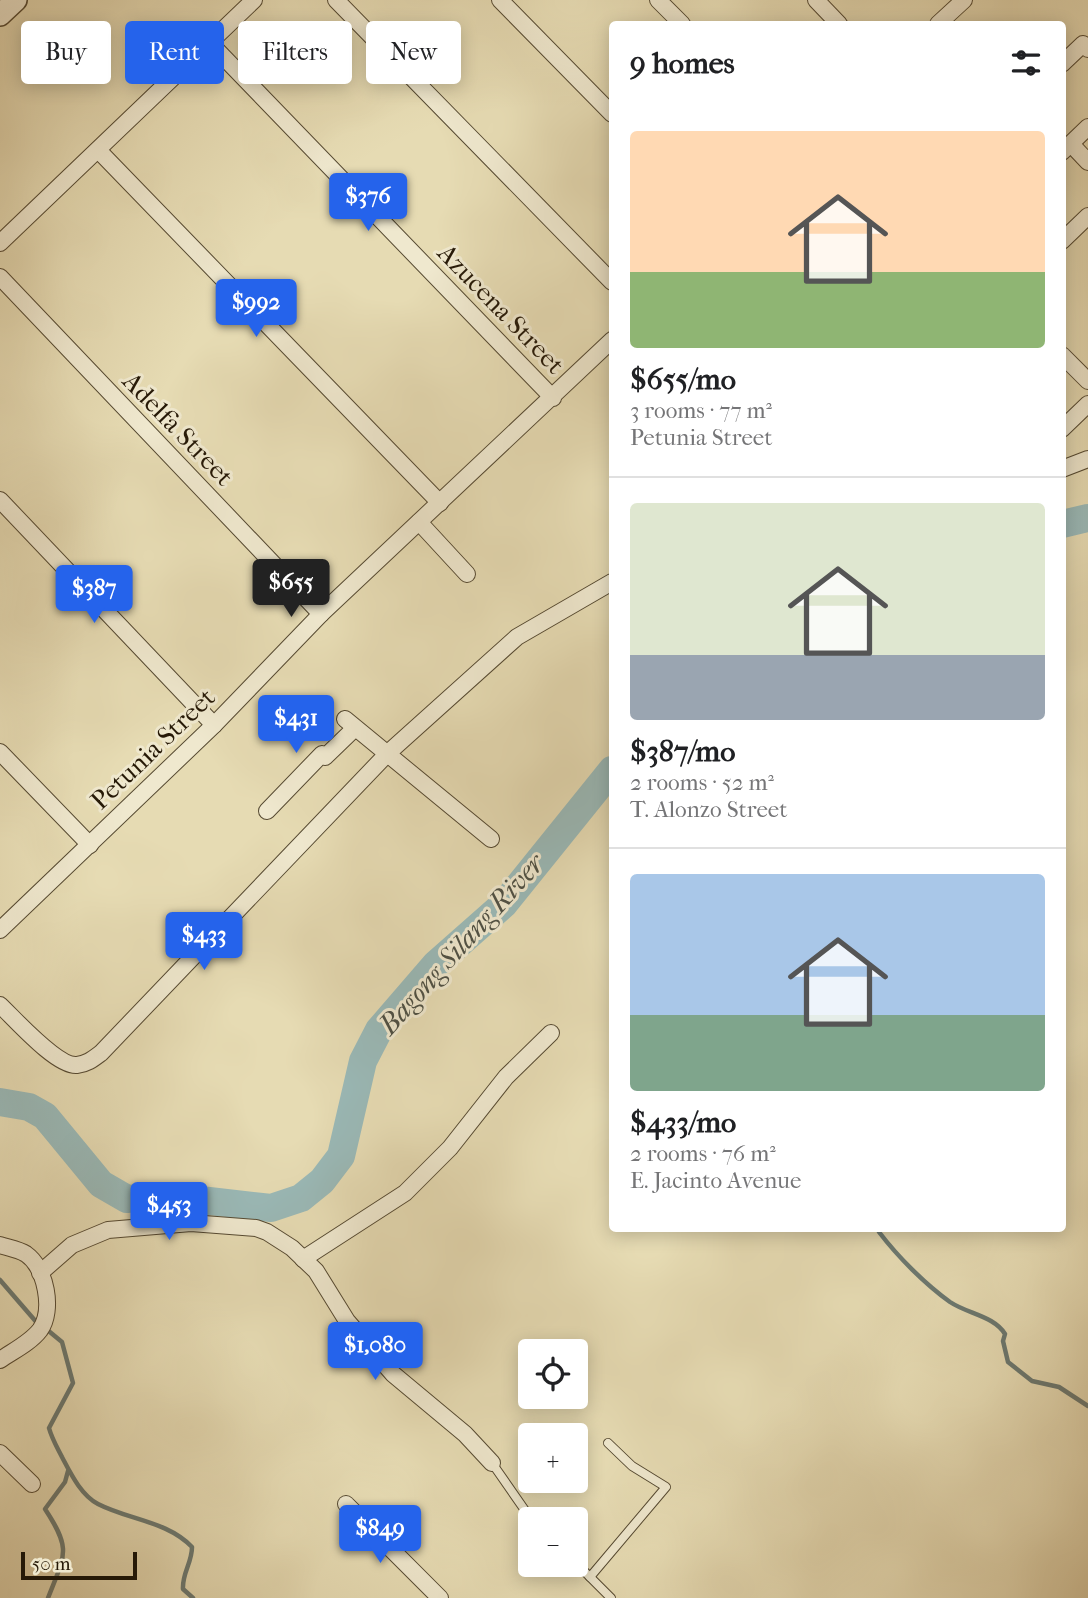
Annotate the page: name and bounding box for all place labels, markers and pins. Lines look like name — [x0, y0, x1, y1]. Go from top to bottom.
pin: $376 — [327, 174, 409, 233]
pin: $992 — [215, 280, 297, 339]
pin: $655 — [250, 560, 332, 619]
pin: $387 — [53, 566, 135, 625]
pin: $431 — [255, 696, 337, 755]
pin: $433 — [163, 912, 245, 972]
pin: $453 — [128, 1182, 210, 1242]
pin: $1,080 — [318, 1322, 432, 1382]
pin: $849 — [339, 1506, 421, 1565]

